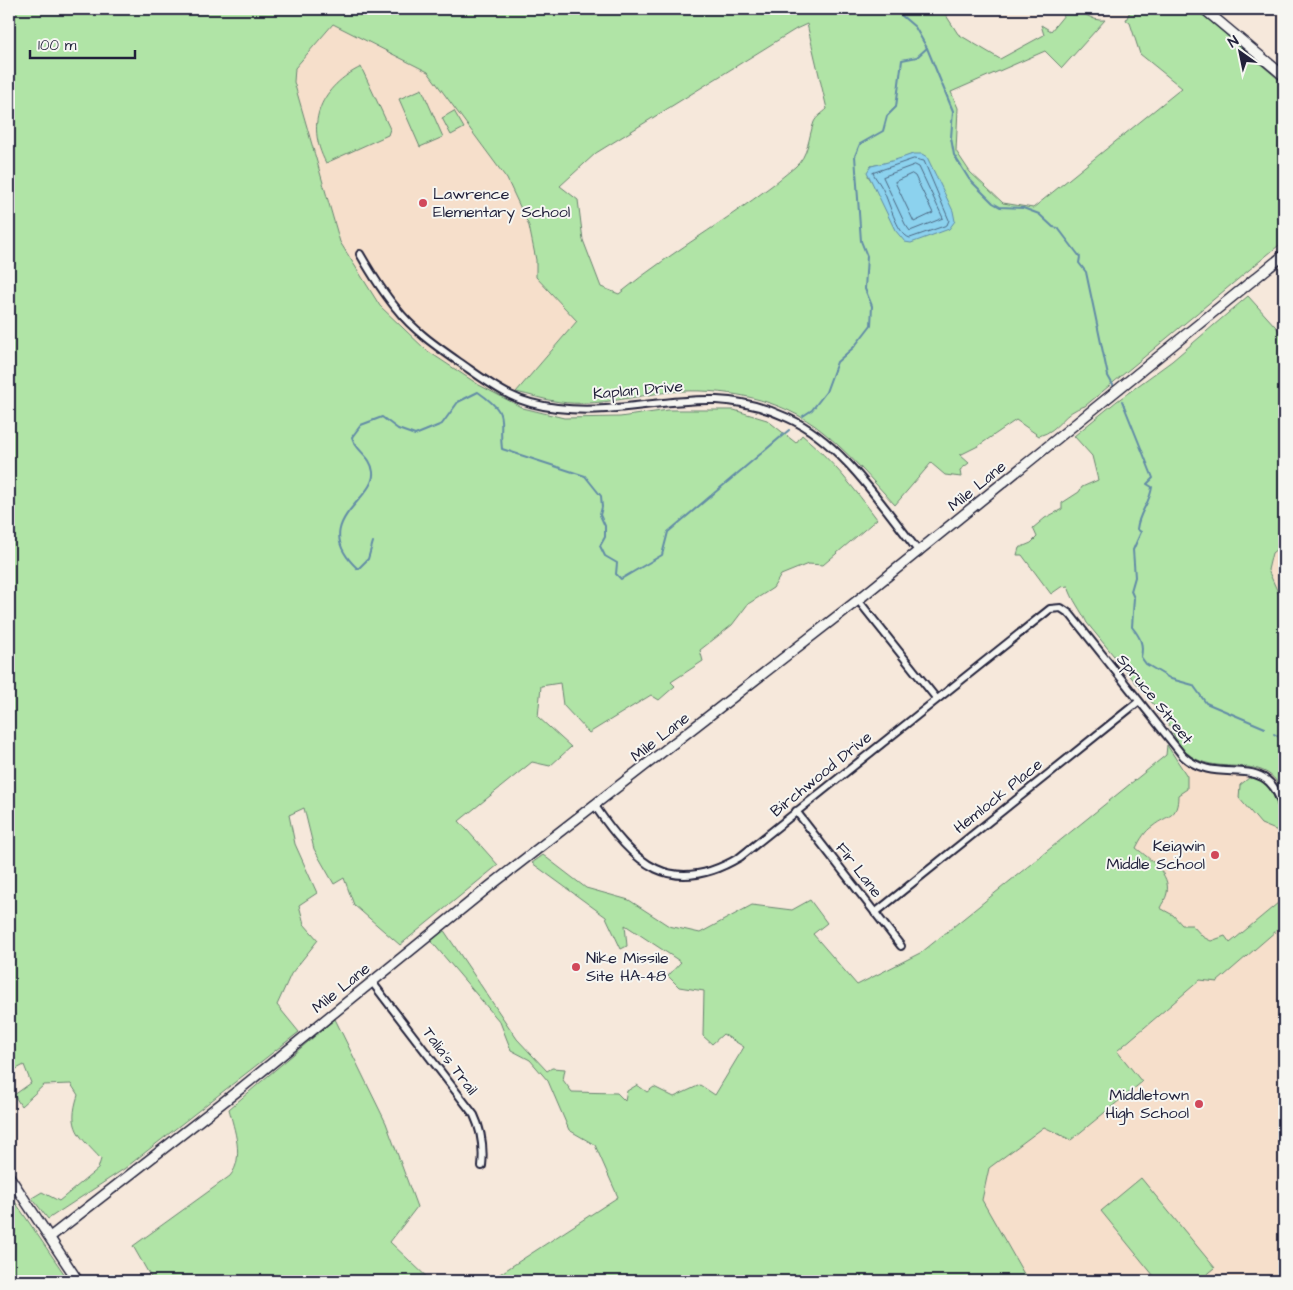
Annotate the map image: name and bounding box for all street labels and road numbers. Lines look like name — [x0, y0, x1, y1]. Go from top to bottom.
street label: Kaplan Drive — [592, 375, 684, 405]
street label: Mile Lane — [943, 455, 1011, 516]
street label: Spruce Street — [1112, 649, 1199, 749]
street label: Mile Lane — [626, 707, 694, 767]
street label: Birchwood Drive — [766, 726, 877, 822]
street label: Hemlock Place — [949, 753, 1047, 839]
street label: Fir Lane — [830, 838, 888, 902]
street label: Mile Lane — [307, 957, 375, 1018]
street label: Talia's Trail — [417, 1022, 483, 1100]

